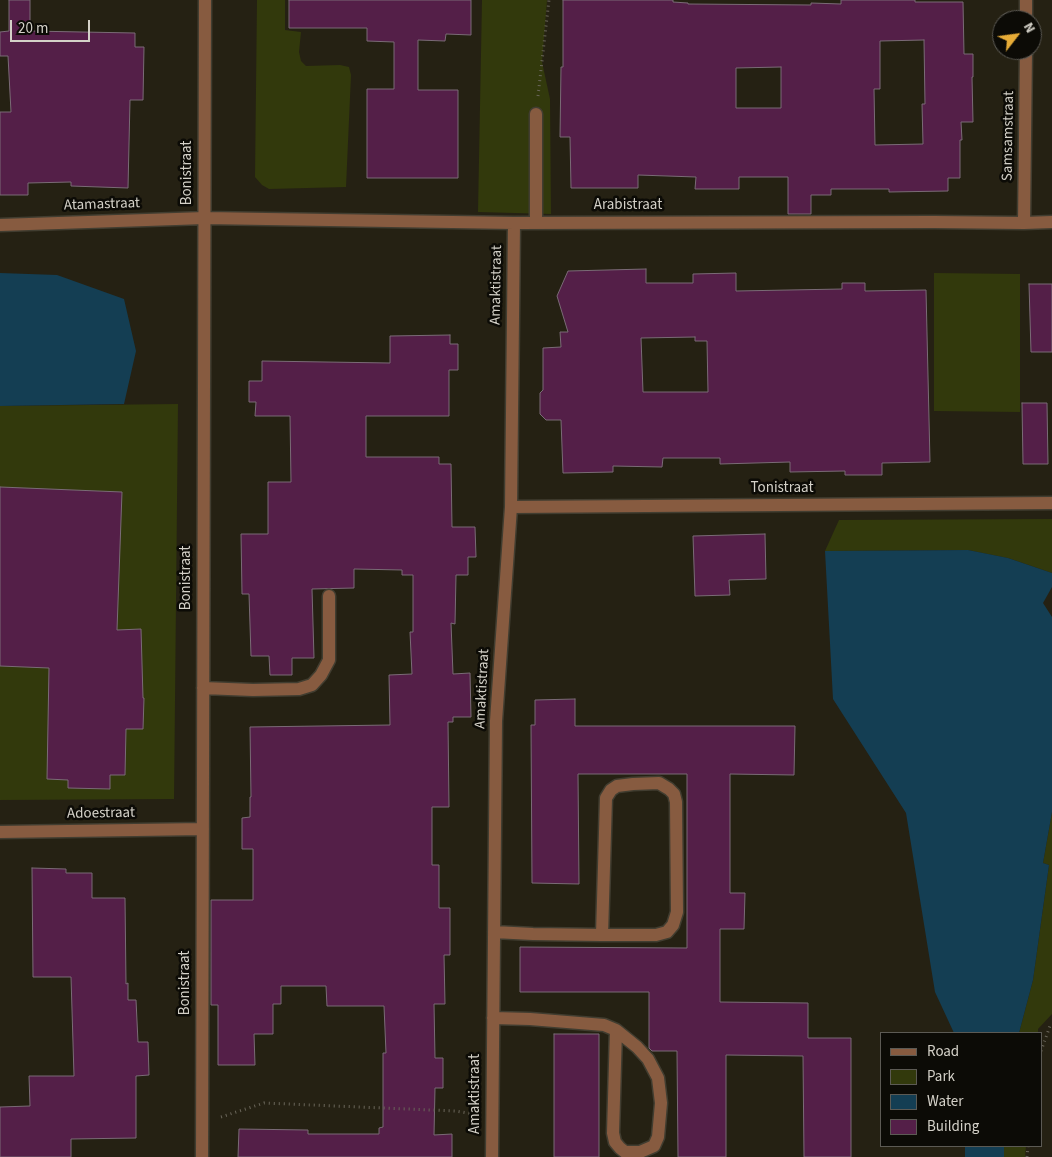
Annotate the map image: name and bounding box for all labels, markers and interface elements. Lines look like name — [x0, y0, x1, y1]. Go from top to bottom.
scale bar — [12, 10, 92, 42]
north arrow — [992, 10, 1042, 60]
text: 20 m — [18, 18, 48, 39]
text: N — [1018, 19, 1040, 37]
street label: Samsamstraat — [999, 91, 1019, 181]
street label: Bonistraat — [179, 141, 197, 205]
street label: Atamastraat — [64, 195, 140, 215]
street label: Arabistraat — [594, 197, 662, 215]
street label: Amaktistraat — [487, 245, 507, 325]
street label: Tonistraat — [751, 480, 813, 498]
street label: Bonistraat — [178, 546, 196, 610]
street label: Amaktistraat — [472, 649, 494, 729]
street label: Adoestraat — [67, 804, 135, 824]
street label: Bonistraat — [177, 951, 195, 1015]
legend — [880, 1032, 1042, 1147]
text: Road — [927, 1041, 959, 1062]
street label: Amaktistraat — [467, 1054, 485, 1134]
text: Park — [927, 1066, 955, 1087]
text: Water — [927, 1091, 963, 1112]
text: Building — [927, 1116, 979, 1137]

